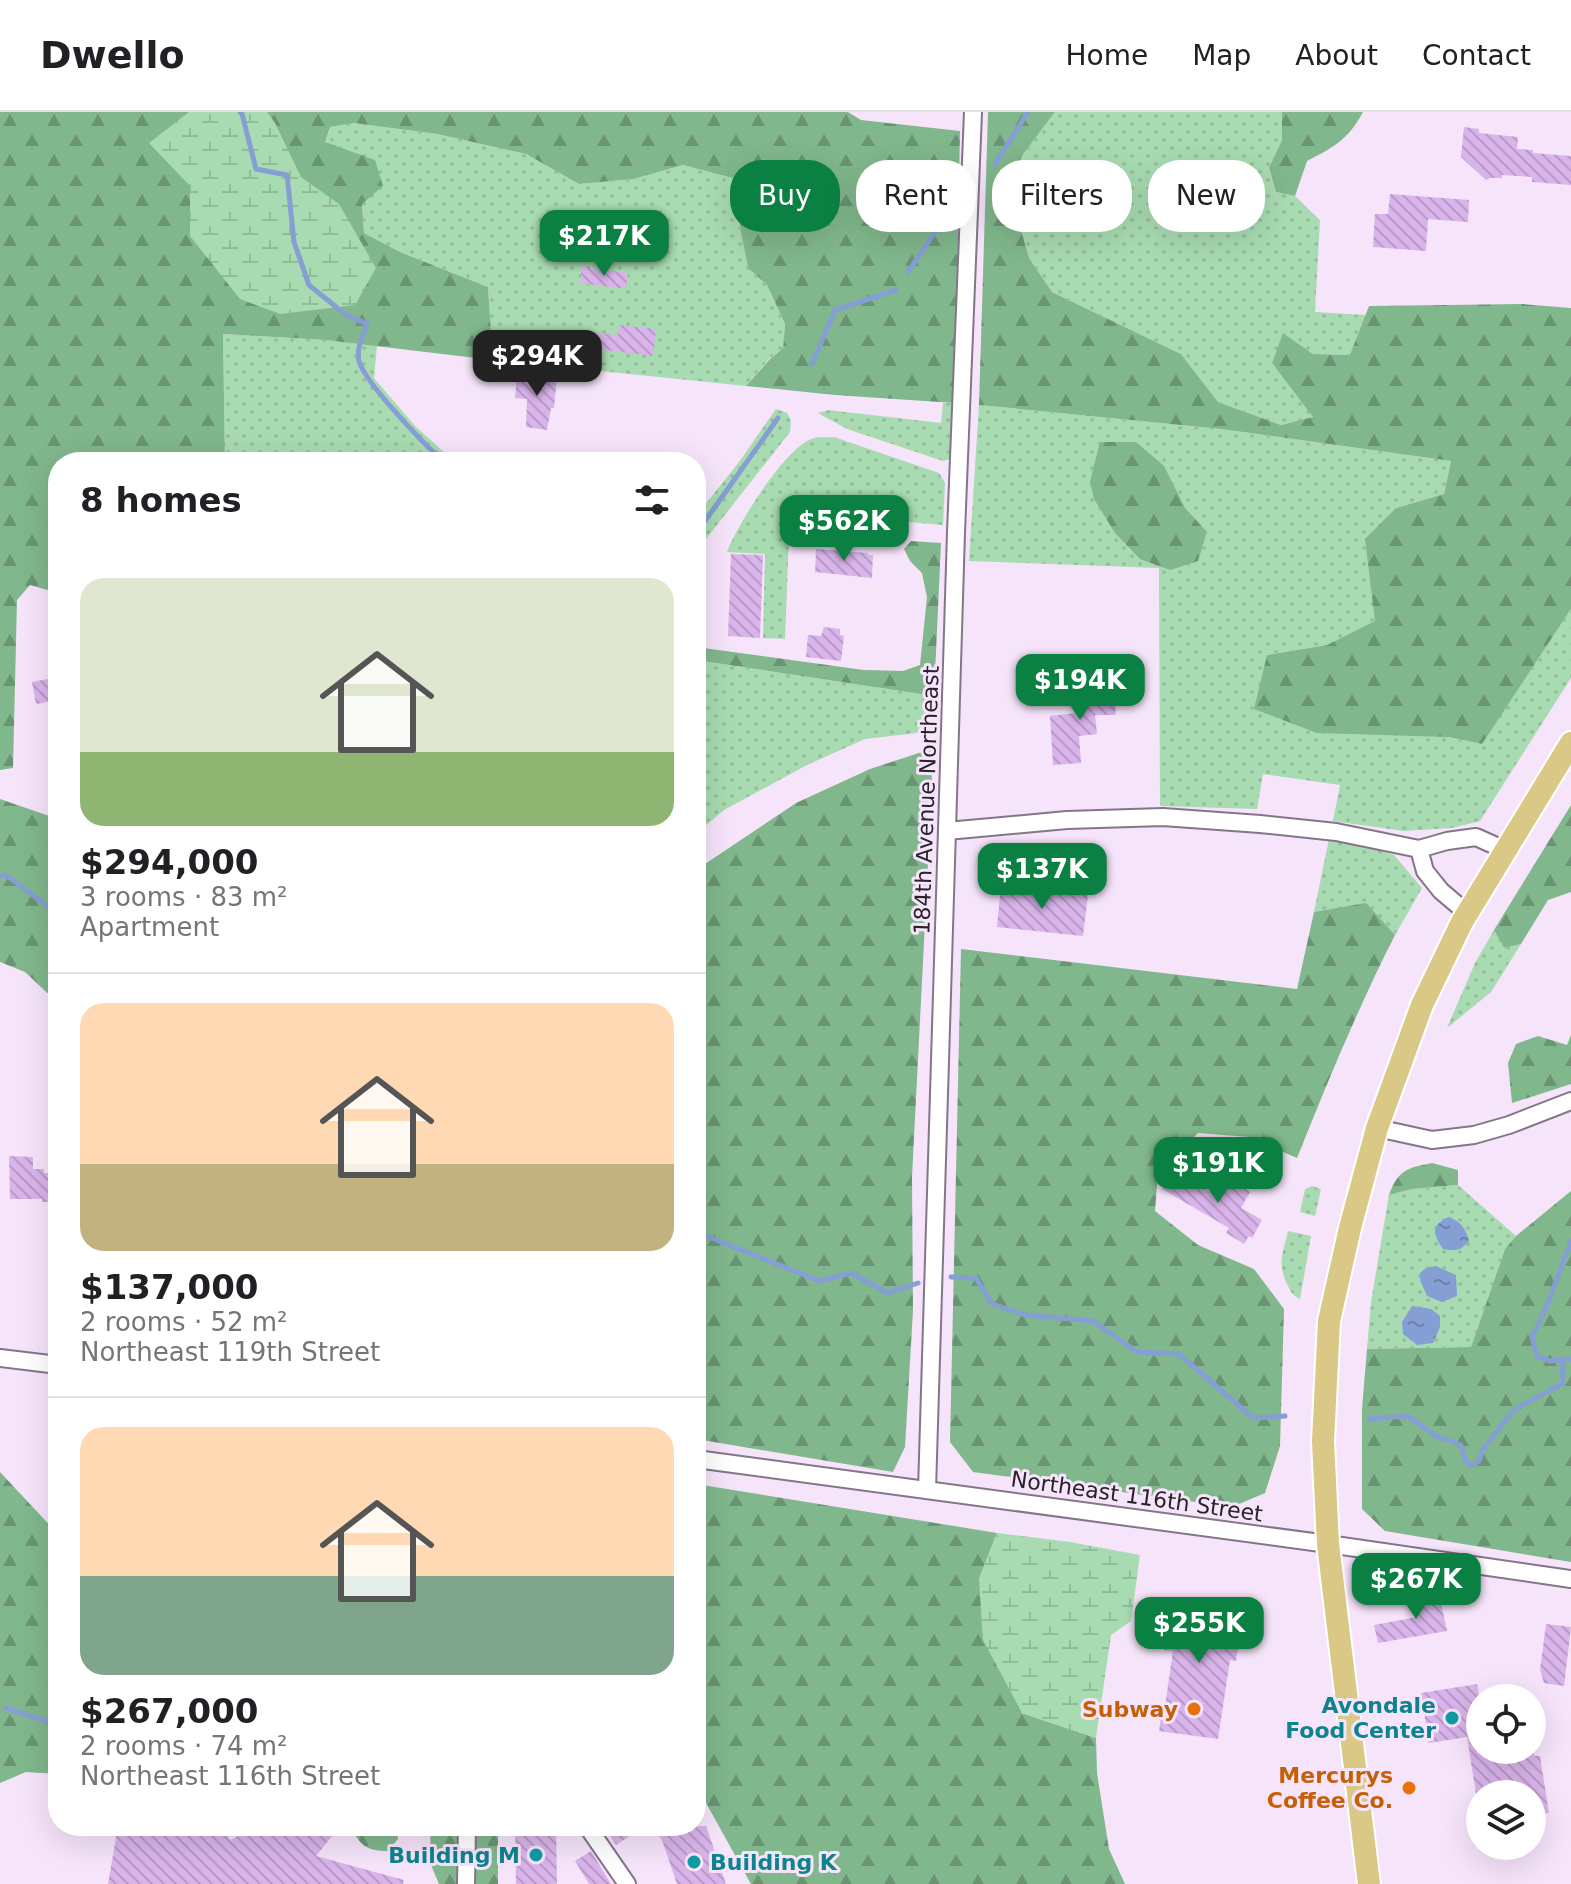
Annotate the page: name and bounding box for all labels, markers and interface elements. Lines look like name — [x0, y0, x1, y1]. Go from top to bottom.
text: Dwello — [40, 33, 185, 77]
text: Home — [1065, 39, 1148, 72]
text: Map — [1192, 39, 1251, 72]
text: About — [1295, 39, 1378, 72]
text: Contact — [1422, 39, 1531, 72]
chip: Buy — [730, 160, 840, 232]
chip: Rent — [856, 160, 976, 232]
chip: Filters — [992, 160, 1132, 232]
chip: New — [1148, 160, 1265, 232]
pin: $217K — [548, 210, 660, 278]
text: $217K — [558, 221, 650, 251]
pin: $294K — [481, 330, 593, 398]
text: $294K — [491, 341, 583, 371]
icon: filters — [630, 478, 674, 522]
text: 8 homes — [80, 480, 242, 520]
pin: $562K — [788, 495, 900, 563]
text: $562K — [798, 506, 890, 536]
icon: home — [305, 630, 449, 774]
pin: $194K — [1024, 654, 1136, 722]
street label: 184th Avenue Northeast — [909, 665, 944, 935]
text: $194K — [1034, 665, 1126, 695]
text: $294,000 — [80, 842, 259, 882]
pin: $137K — [986, 843, 1098, 911]
text: $137K — [996, 854, 1088, 884]
text: 3 rooms · 83 m² — [80, 882, 288, 912]
text: Apartment — [80, 912, 219, 942]
icon: home — [305, 1055, 449, 1199]
pin: $191K — [1162, 1137, 1274, 1205]
text: $191K — [1172, 1148, 1264, 1178]
text: $137,000 — [80, 1267, 259, 1307]
text: 2 rooms · 52 m² — [80, 1307, 288, 1337]
text: Northeast 119th Street — [80, 1337, 380, 1367]
street label: Northeast 116th Street — [1009, 1466, 1265, 1527]
icon: home — [305, 1479, 449, 1623]
pin: $267K — [1360, 1553, 1472, 1621]
text: $267K — [1370, 1564, 1462, 1594]
pin: $255K — [1143, 1597, 1255, 1665]
text: $255K — [1153, 1608, 1245, 1638]
map controls — [1466, 1684, 1546, 1860]
button: locate — [1466, 1684, 1546, 1764]
text: $267,000 — [80, 1691, 259, 1731]
place label: Avondale Food Center — [1285, 1693, 1436, 1743]
place label: Subway — [1082, 1697, 1178, 1722]
marker: Subway — [1185, 1700, 1203, 1718]
marker: Avondale Food Center — [1443, 1709, 1461, 1727]
text: 2 rooms · 74 m² — [80, 1731, 288, 1761]
text: Northeast 116th Street — [80, 1761, 380, 1791]
place label: Mercurys Coffee Co. — [1267, 1763, 1393, 1813]
marker: Mercurys Coffee Co. — [1400, 1779, 1418, 1797]
button: layers — [1466, 1780, 1546, 1860]
place label: Building M — [388, 1843, 520, 1868]
marker: Building M — [527, 1846, 545, 1864]
place label: Building K — [710, 1850, 838, 1875]
marker: Building K — [685, 1853, 703, 1871]

